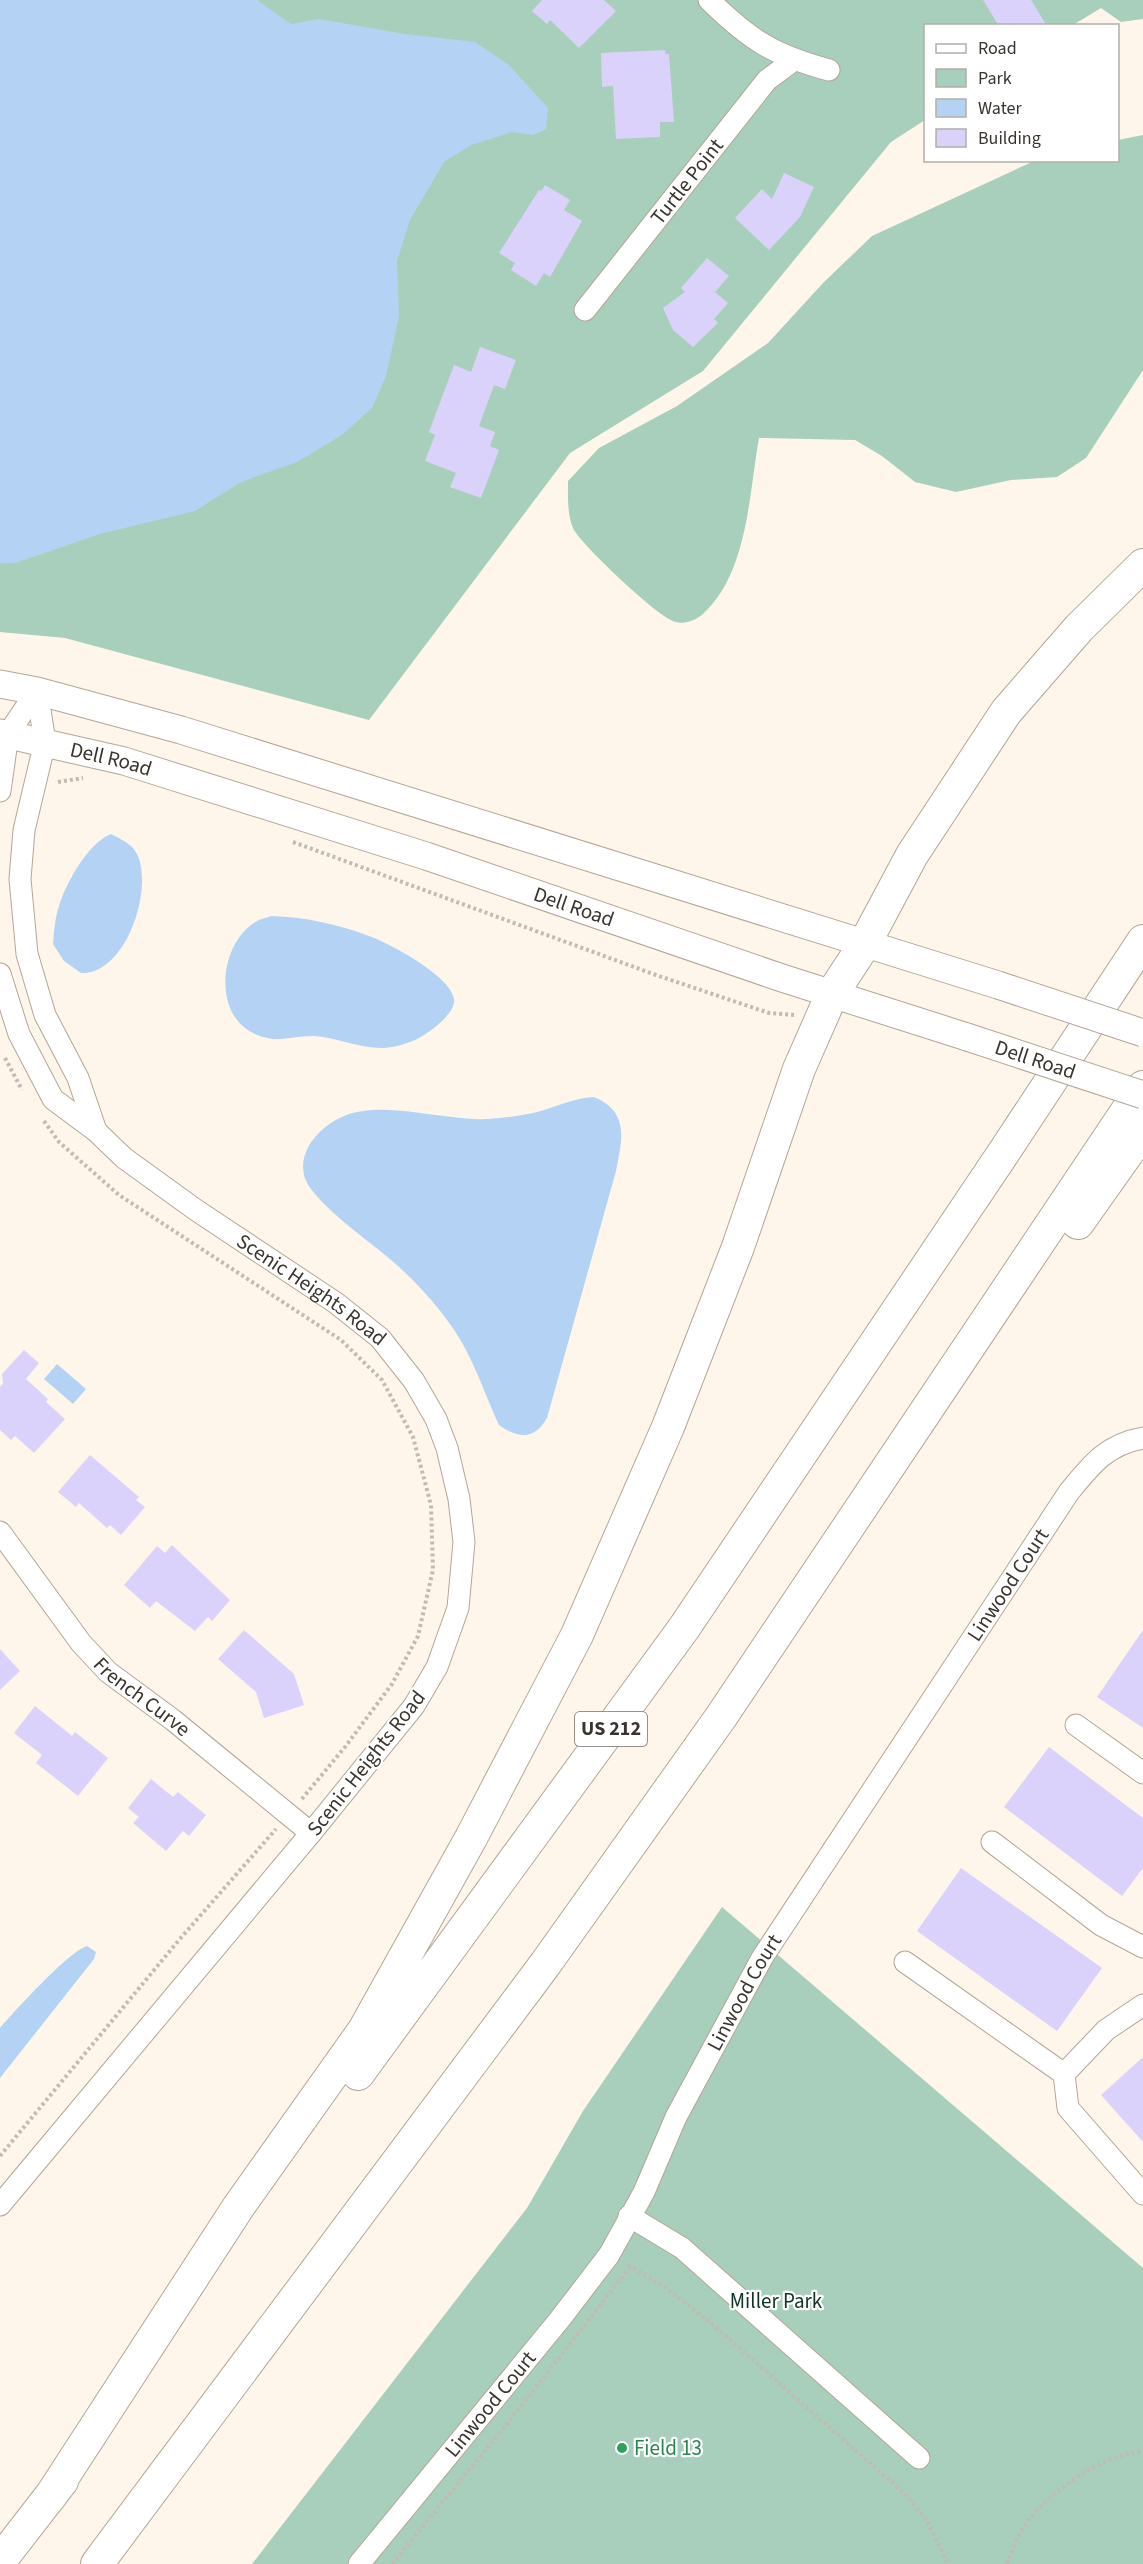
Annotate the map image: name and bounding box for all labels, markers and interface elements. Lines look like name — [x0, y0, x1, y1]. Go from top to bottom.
legend — [924, 24, 1119, 162]
text: Road — [978, 36, 1017, 61]
text: Park — [978, 66, 1012, 91]
text: Water — [978, 96, 1022, 121]
text: Building — [978, 126, 1041, 151]
street label: Turtle Point — [643, 132, 730, 231]
street label: Dell Road — [67, 734, 156, 784]
street label: Dell Road — [530, 879, 618, 934]
street label: Dell Road — [991, 1032, 1080, 1087]
street label: Scenic Heights Road — [231, 1226, 393, 1353]
street label: Linwood Court — [960, 1522, 1056, 1647]
street label: French Curve — [86, 1650, 197, 1744]
street label: Scenic Heights Road — [300, 1684, 432, 1842]
road number: US 212 — [575, 1712, 647, 1746]
street label: Linwood Court — [699, 1928, 789, 2056]
park label: Miller Park — [730, 2286, 823, 2316]
street label: Linwood Court — [438, 2344, 543, 2464]
place label: Field 13 — [634, 2433, 702, 2463]
marker: Field 13 — [615, 2441, 629, 2455]

